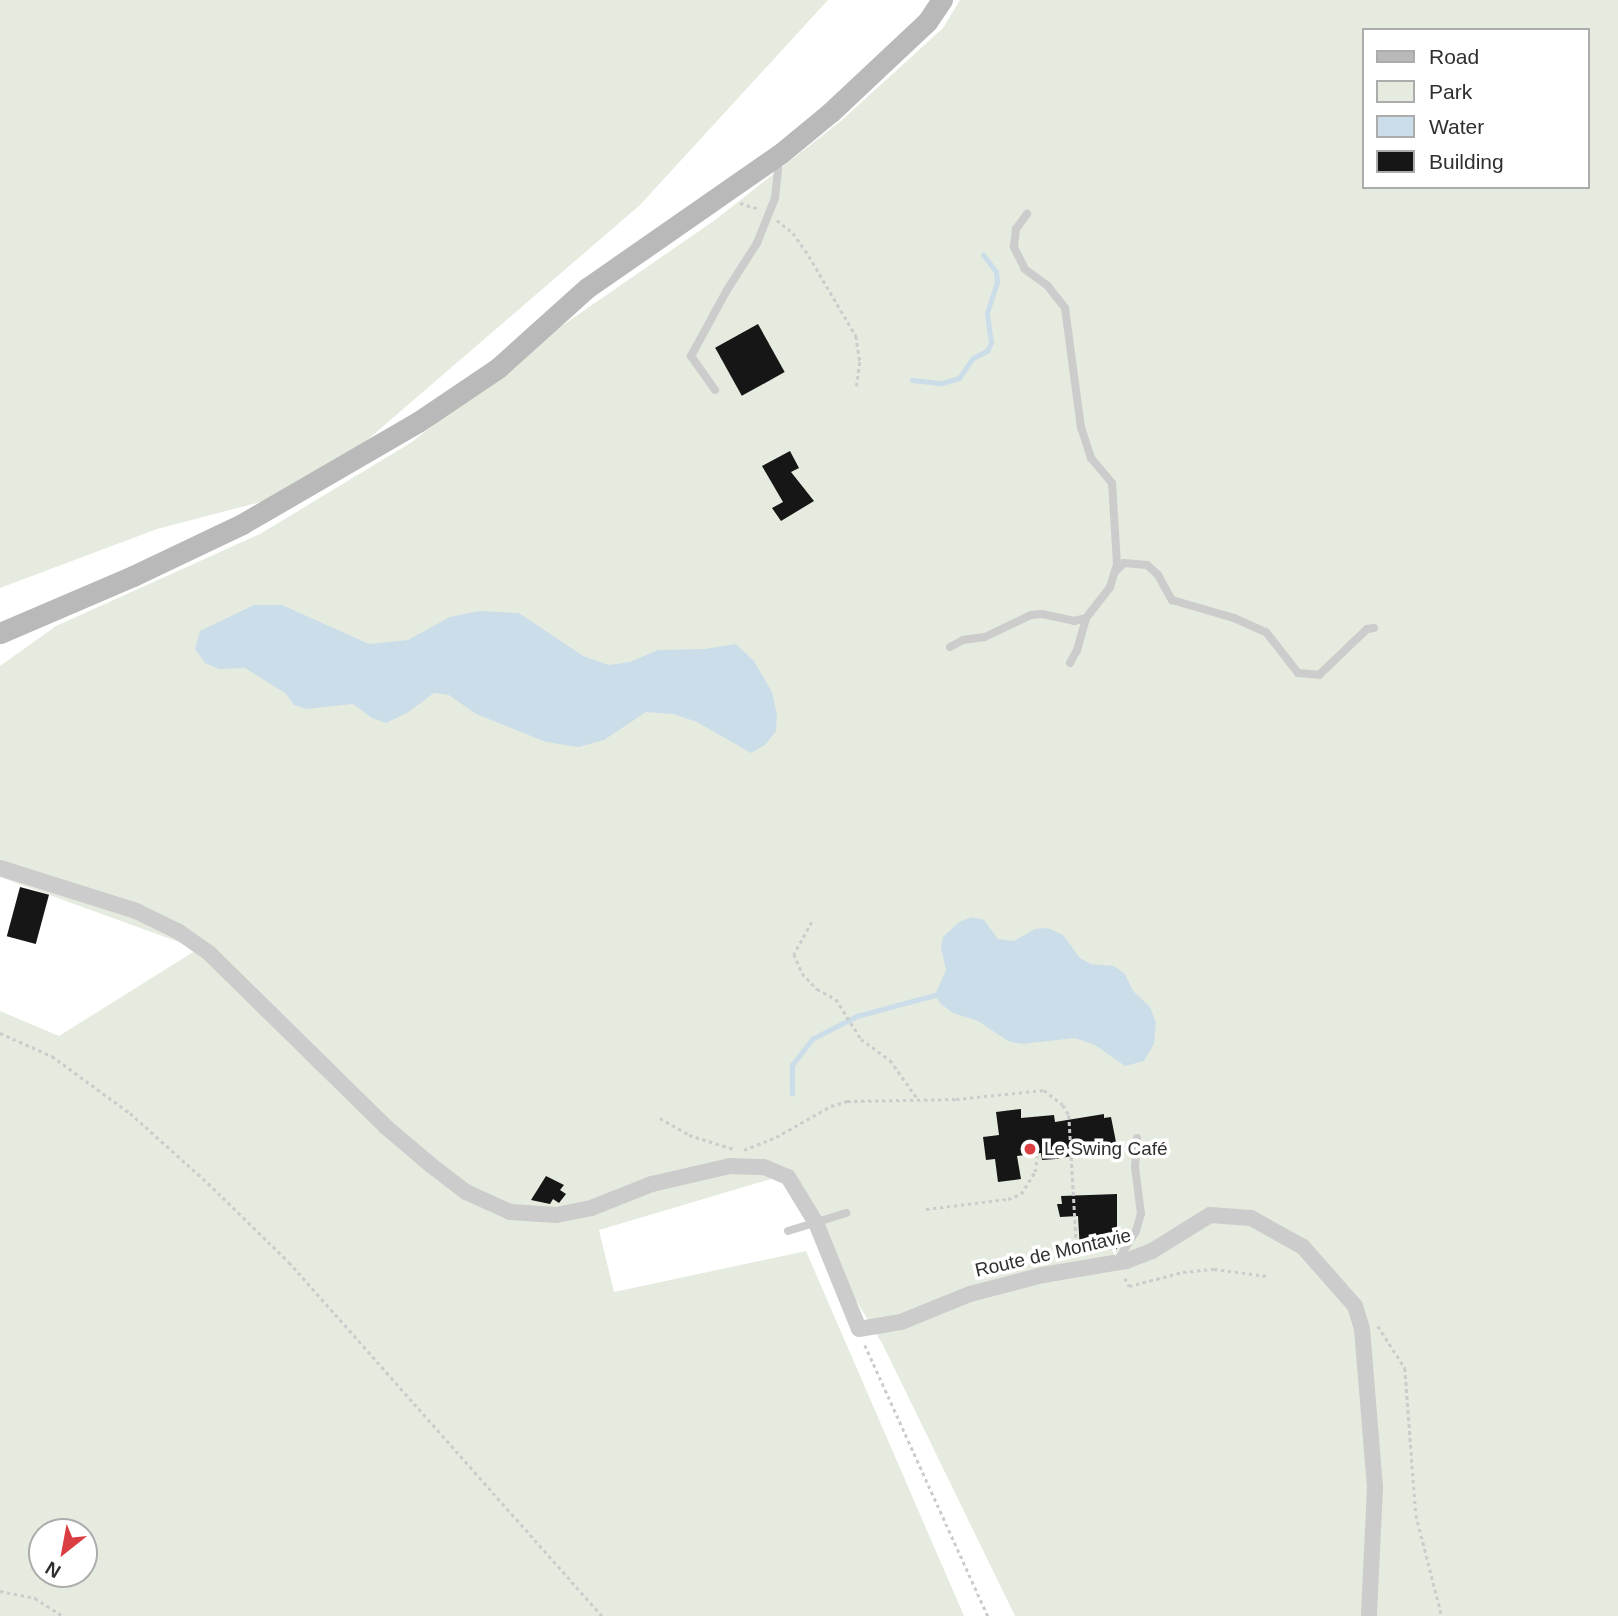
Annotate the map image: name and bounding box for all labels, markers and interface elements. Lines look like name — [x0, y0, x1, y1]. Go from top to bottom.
legend — [1362, 28, 1590, 189]
text: Road — [1429, 45, 1479, 68]
text: Park — [1429, 80, 1472, 103]
text: Water — [1429, 115, 1484, 138]
text: Building — [1429, 150, 1504, 173]
place label: Le Swing Café — [1044, 1138, 1168, 1160]
marker: Le Swing Café — [1022, 1141, 1038, 1157]
street label: Route de Montavie — [973, 1224, 1133, 1282]
north arrow — [28, 1518, 98, 1588]
text: N — [42, 1557, 64, 1582]

